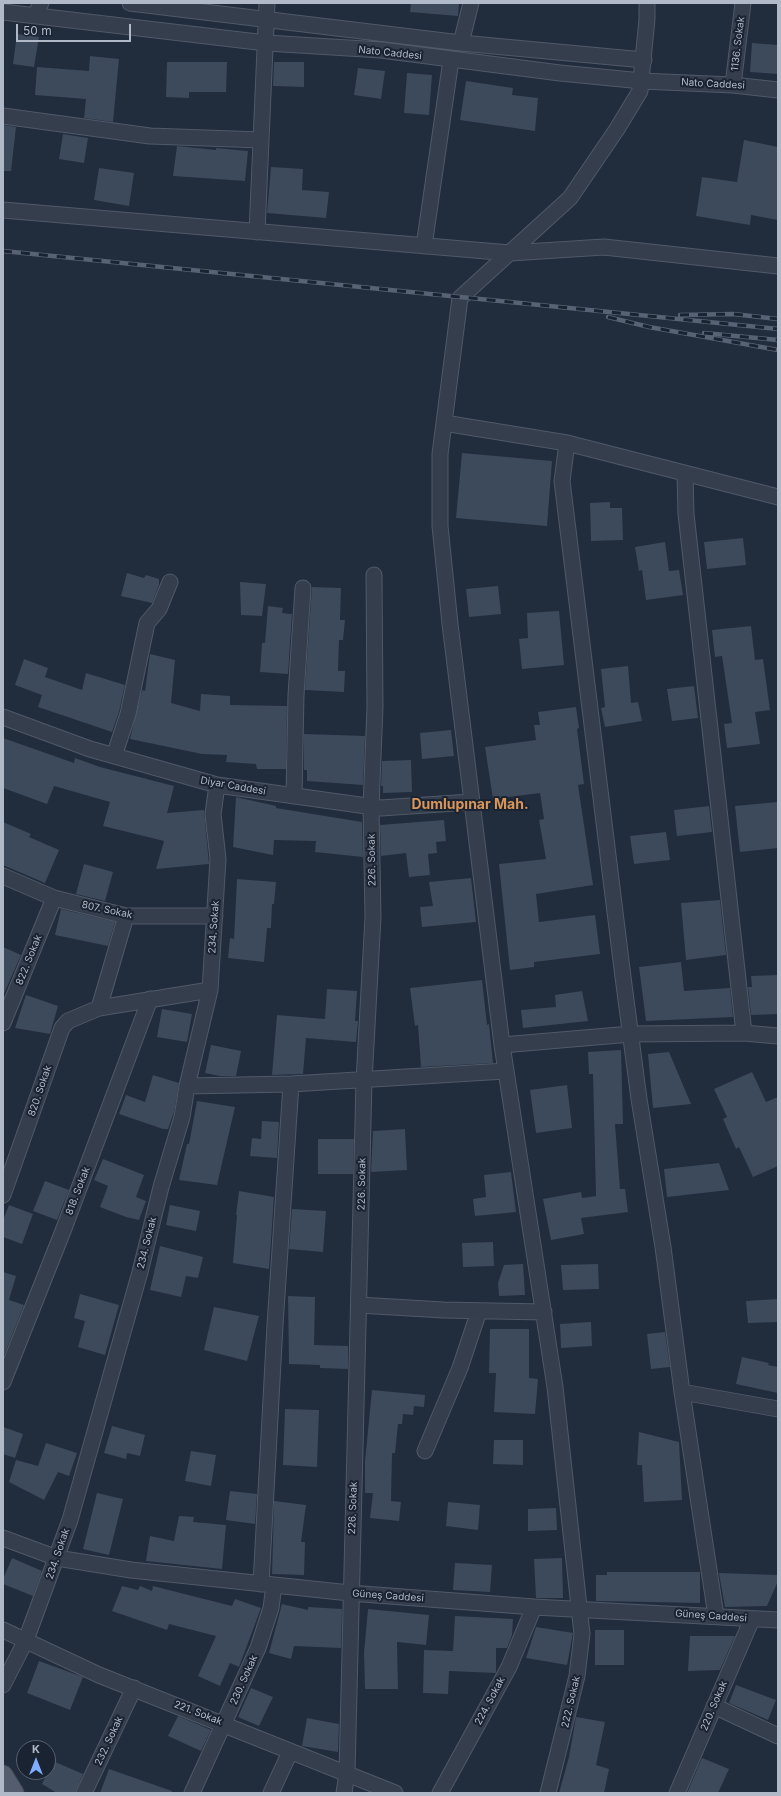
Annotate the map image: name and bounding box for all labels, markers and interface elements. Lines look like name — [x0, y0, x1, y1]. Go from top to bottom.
scale bar — [18, 16, 133, 42]
street label: 1136. Sokak — [729, 16, 747, 72]
text: 50 m — [23, 23, 52, 38]
street label: Nato Caddesi — [358, 44, 422, 62]
street label: Nato Caddesi — [681, 76, 745, 92]
street label: Diyar Caddesi — [199, 774, 267, 798]
district label: Dumlupınar Mah. — [411, 797, 529, 813]
street label: 226. Sokak — [366, 834, 378, 886]
street label: 807. Sokak — [81, 899, 133, 921]
street label: 234. Sokak — [206, 900, 222, 954]
street label: 822. Sokak — [13, 933, 45, 987]
street label: 820. Sokak — [26, 1064, 54, 1118]
street label: 226. Sokak — [356, 1158, 368, 1210]
street label: 818. Sokak — [63, 1165, 93, 1217]
street label: 234. Sokak — [135, 1216, 159, 1270]
street label: 226. Sokak — [346, 1481, 360, 1535]
street label: 234. Sokak — [44, 1527, 72, 1581]
street label: Güneş Caddesi — [352, 1588, 424, 1604]
street label: Güneş Caddesi — [675, 1608, 747, 1624]
street label: 230. Sokak — [228, 1653, 260, 1707]
street label: 224. Sokak — [472, 1675, 508, 1727]
street label: 222. Sokak — [559, 1675, 583, 1729]
street label: 220. Sokak — [698, 1679, 730, 1733]
street label: 221. Sokak — [172, 1698, 224, 1728]
street label: 232. Sokak — [92, 1714, 126, 1768]
north arrow — [16, 1740, 56, 1780]
text: K — [32, 1742, 40, 1756]

